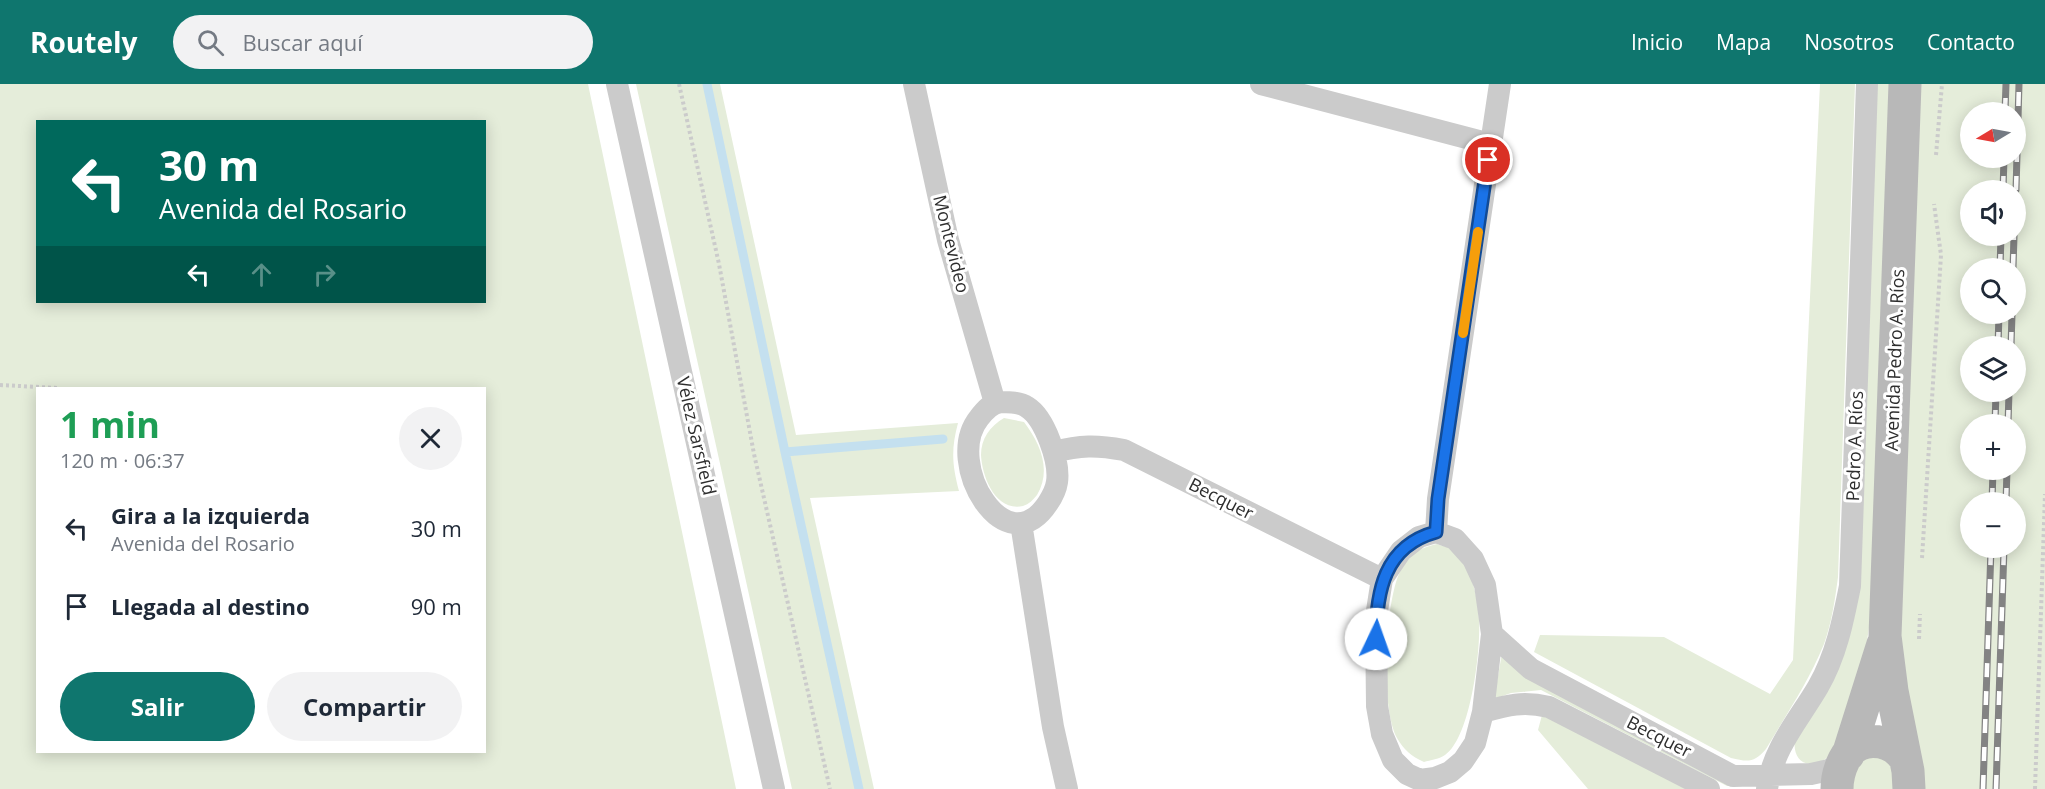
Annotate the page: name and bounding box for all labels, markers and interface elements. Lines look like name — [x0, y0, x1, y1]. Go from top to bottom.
search box — [173, 15, 593, 69]
text: Routely — [30, 23, 137, 61]
icon: search — [194, 26, 227, 59]
text: Buscar aquí — [242, 27, 363, 57]
text: Inicio — [1631, 28, 1683, 56]
text: Mapa — [1716, 28, 1771, 56]
text: Nosotros — [1804, 28, 1894, 56]
text: Contacto — [1927, 28, 2015, 56]
north arrow — [1960, 102, 2026, 168]
map controls — [1960, 102, 2026, 558]
pin — [1462, 134, 1513, 185]
text: 30 m — [159, 136, 259, 193]
icon: arrive — [1471, 143, 1504, 176]
icon: left — [60, 144, 138, 222]
button: sound — [1960, 180, 2026, 246]
text: Avenida del Rosario — [159, 190, 407, 227]
street label: Montevideo — [928, 192, 976, 295]
icon: left — [182, 258, 215, 291]
icon: ahead — [245, 258, 278, 291]
icon: right — [308, 258, 341, 291]
button: search — [1960, 258, 2026, 324]
street label: Avenida Pedro A. Ríos — [1879, 268, 1909, 452]
button: layers — [1960, 336, 2026, 402]
street label: Vélez Sarsfield — [672, 374, 722, 497]
street label: Pedro A. Ríos — [1840, 390, 1868, 502]
text: 1 min — [60, 400, 160, 449]
button: close — [399, 407, 462, 470]
button: + — [1960, 414, 2026, 480]
text: 120 m · 06:37 — [60, 447, 185, 474]
street label: Becquer — [1185, 472, 1259, 525]
button: − — [1960, 492, 2026, 558]
text: Gira a la izquierda — [111, 500, 310, 530]
icon: left — [60, 512, 93, 545]
text: 30 m — [411, 513, 462, 543]
text: Avenida del Rosario — [111, 530, 295, 557]
icon: arrive — [60, 590, 93, 623]
text: Llegada al destino — [111, 591, 310, 621]
text: 90 m — [411, 591, 462, 621]
position arrow — [1344, 607, 1408, 671]
button: Salir — [60, 672, 255, 741]
button: Compartir — [267, 672, 462, 741]
street label: Becquer — [1623, 710, 1697, 763]

